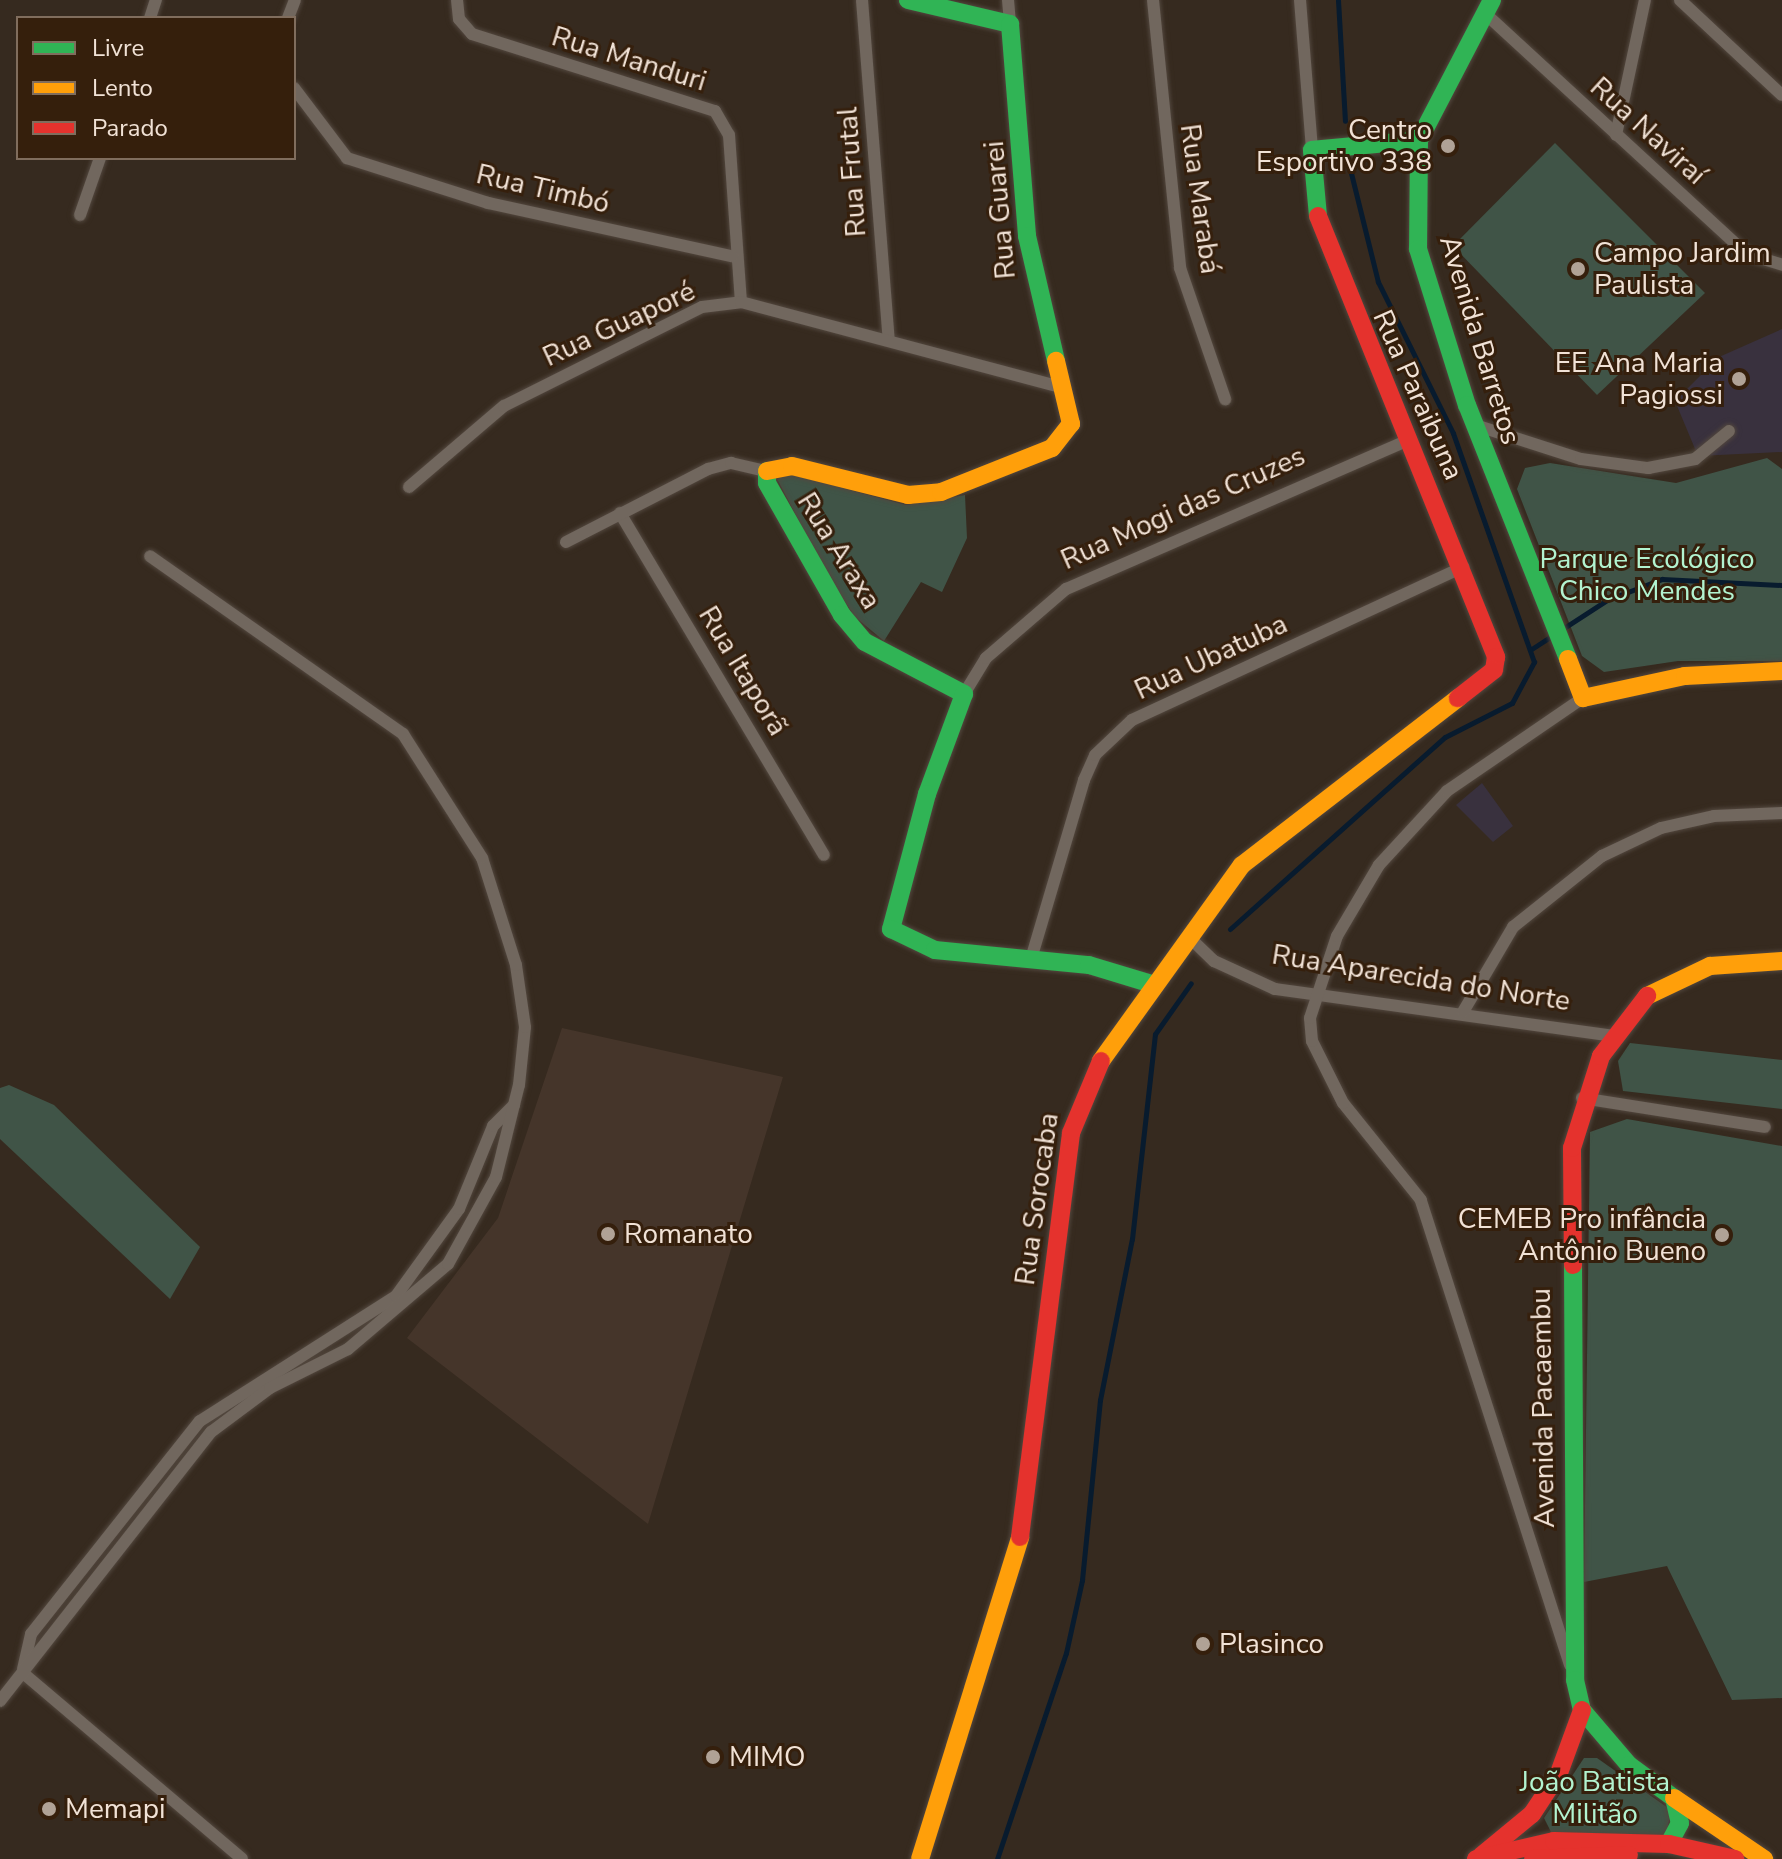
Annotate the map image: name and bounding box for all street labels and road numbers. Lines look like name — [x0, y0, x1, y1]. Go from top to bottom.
street label: Rua Manduri — [548, 20, 710, 98]
street label: Rua Naviraí — [1583, 70, 1713, 192]
street label: Rua Frutal — [831, 106, 873, 238]
street label: Rua Marabá — [1173, 122, 1227, 276]
street label: Rua Guarei — [977, 140, 1023, 280]
street label: Rua Timbó — [473, 157, 613, 221]
street label: Avenida Barretos — [1432, 231, 1528, 449]
street label: Rua Guaporé — [538, 274, 700, 374]
street label: Rua Paraibuna — [1366, 305, 1470, 485]
street label: Rua Mogi das Cruzes — [1056, 439, 1310, 577]
street label: Rua Araxa — [790, 487, 888, 615]
street label: Rua Itaporã — [691, 600, 795, 742]
street label: Rua Ubatuba — [1129, 607, 1293, 707]
street label: Rua Aparecida do Norte — [1270, 938, 1572, 1018]
street label: Rua Sorocaba — [1008, 1111, 1066, 1287]
street label: Avenida Pacaembu — [1524, 1288, 1562, 1528]

